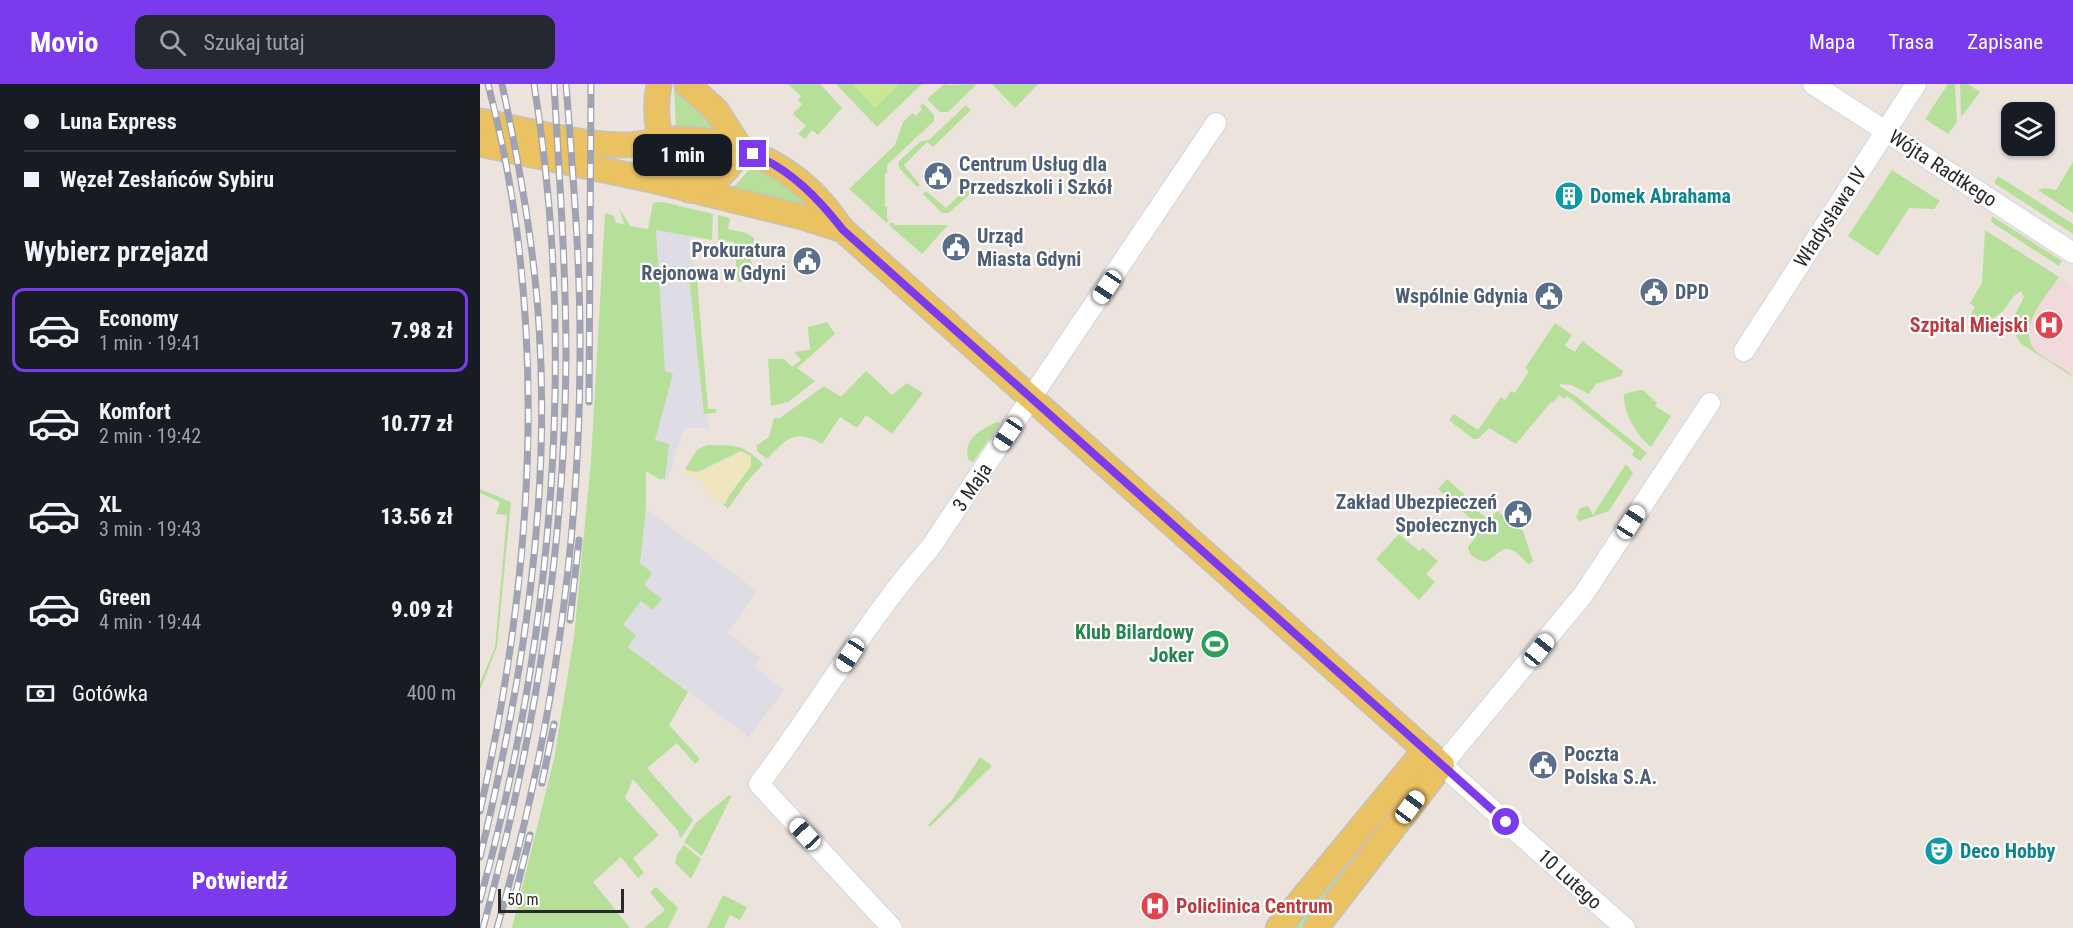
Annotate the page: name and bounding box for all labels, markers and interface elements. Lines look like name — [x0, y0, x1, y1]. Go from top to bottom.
search box — [135, 15, 555, 69]
text: Movio — [30, 26, 99, 59]
icon: search — [156, 26, 189, 59]
text: Szukaj tutaj — [204, 30, 305, 55]
text: Mapa — [1809, 30, 1855, 54]
text: Trasa — [1888, 30, 1934, 54]
text: Zapisane — [1967, 30, 2043, 54]
map controls — [2001, 102, 2055, 156]
button: layers — [2001, 102, 2055, 156]
text: Luna Express — [60, 109, 177, 134]
street label: Wójta Radtkego — [1885, 124, 2001, 212]
callout: 1 min — [633, 133, 732, 175]
route end — [739, 140, 766, 167]
text: 1 min — [660, 143, 705, 167]
place label: Centrum Usług dla Przedszkoli i Szkół — [959, 152, 1113, 199]
public building icon: Centrum Usług dla Przedszkoli i Szkół — [922, 160, 954, 192]
street label: Władysława IV — [1789, 162, 1871, 272]
text: Węzeł Zesłańców Sybiru — [60, 167, 274, 192]
building icon: Domek Abrahama — [1553, 180, 1585, 212]
place label: Domek Abrahama — [1590, 184, 1731, 208]
place label: Urząd Miasta Gdyni — [977, 224, 1081, 271]
public building icon: Urząd Miasta Gdyni — [940, 231, 972, 263]
text: Wybierz przejazd — [24, 236, 209, 268]
place label: Prokuratura Rejonowa w Gdyni — [641, 238, 786, 285]
public building icon: Prokuratura Rejonowa w Gdyni — [791, 245, 823, 277]
car — [1089, 267, 1125, 307]
public building icon: DPD — [1638, 276, 1670, 308]
public building icon: Wspólnie Gdynia — [1533, 280, 1565, 312]
place label: DPD — [1675, 280, 1709, 304]
place label: Wspólnie Gdynia — [1395, 284, 1528, 308]
icon: car — [27, 303, 81, 357]
text: Economy — [99, 306, 179, 331]
hospital icon: Szpital Miejski — [2033, 309, 2065, 341]
place label: Szpital Miejski — [1910, 313, 2028, 337]
text: 7.98 zł — [391, 318, 453, 343]
text: 1 min · 19:41 — [99, 331, 201, 355]
icon: car — [27, 396, 81, 450]
text: Komfort — [99, 399, 171, 424]
text: 10.77 zł — [380, 411, 453, 436]
car — [990, 414, 1026, 454]
text: 2 min · 19:42 — [99, 424, 201, 448]
street label: 3 Maja — [947, 458, 997, 516]
icon: car — [27, 489, 81, 543]
place label: Zakład Ubezpieczeń Społecznych — [1336, 490, 1497, 537]
text: XL — [99, 492, 122, 517]
public building icon: Zakład Ubezpieczeń Społecznych — [1502, 498, 1534, 530]
car — [1614, 502, 1648, 542]
text: 13.56 zł — [380, 504, 453, 529]
text: 3 min · 19:43 — [99, 517, 201, 541]
icon: car — [27, 582, 81, 636]
text: Green — [99, 585, 151, 610]
text: 9.09 zł — [391, 597, 453, 622]
text: 4 min · 19:44 — [99, 610, 201, 634]
place label: Klub Bilardowy Joker — [1075, 620, 1194, 667]
sports icon: Klub Bilardowy Joker — [1199, 628, 1231, 660]
car — [1521, 630, 1557, 670]
car — [833, 635, 867, 675]
icon: cash — [24, 677, 57, 710]
text: Gotówka — [72, 681, 148, 706]
text: 400 m — [407, 681, 456, 705]
place label: Poczta Polska S.A. — [1564, 742, 1657, 789]
public building icon: Poczta Polska S.A. — [1527, 749, 1559, 781]
car — [1392, 787, 1428, 827]
route start — [1492, 808, 1519, 835]
car — [786, 815, 824, 853]
theatre icon: Deco Hobby — [1923, 835, 1955, 867]
place label: Deco Hobby — [1960, 839, 2056, 863]
street label: 10 Lutego — [1533, 844, 1607, 914]
button: Potwierdź — [24, 847, 456, 916]
scale bar — [498, 886, 624, 914]
text: 50 m — [507, 890, 539, 909]
hospital icon: Policlinica Centrum — [1139, 890, 1171, 922]
place label: Policlinica Centrum — [1176, 894, 1333, 918]

